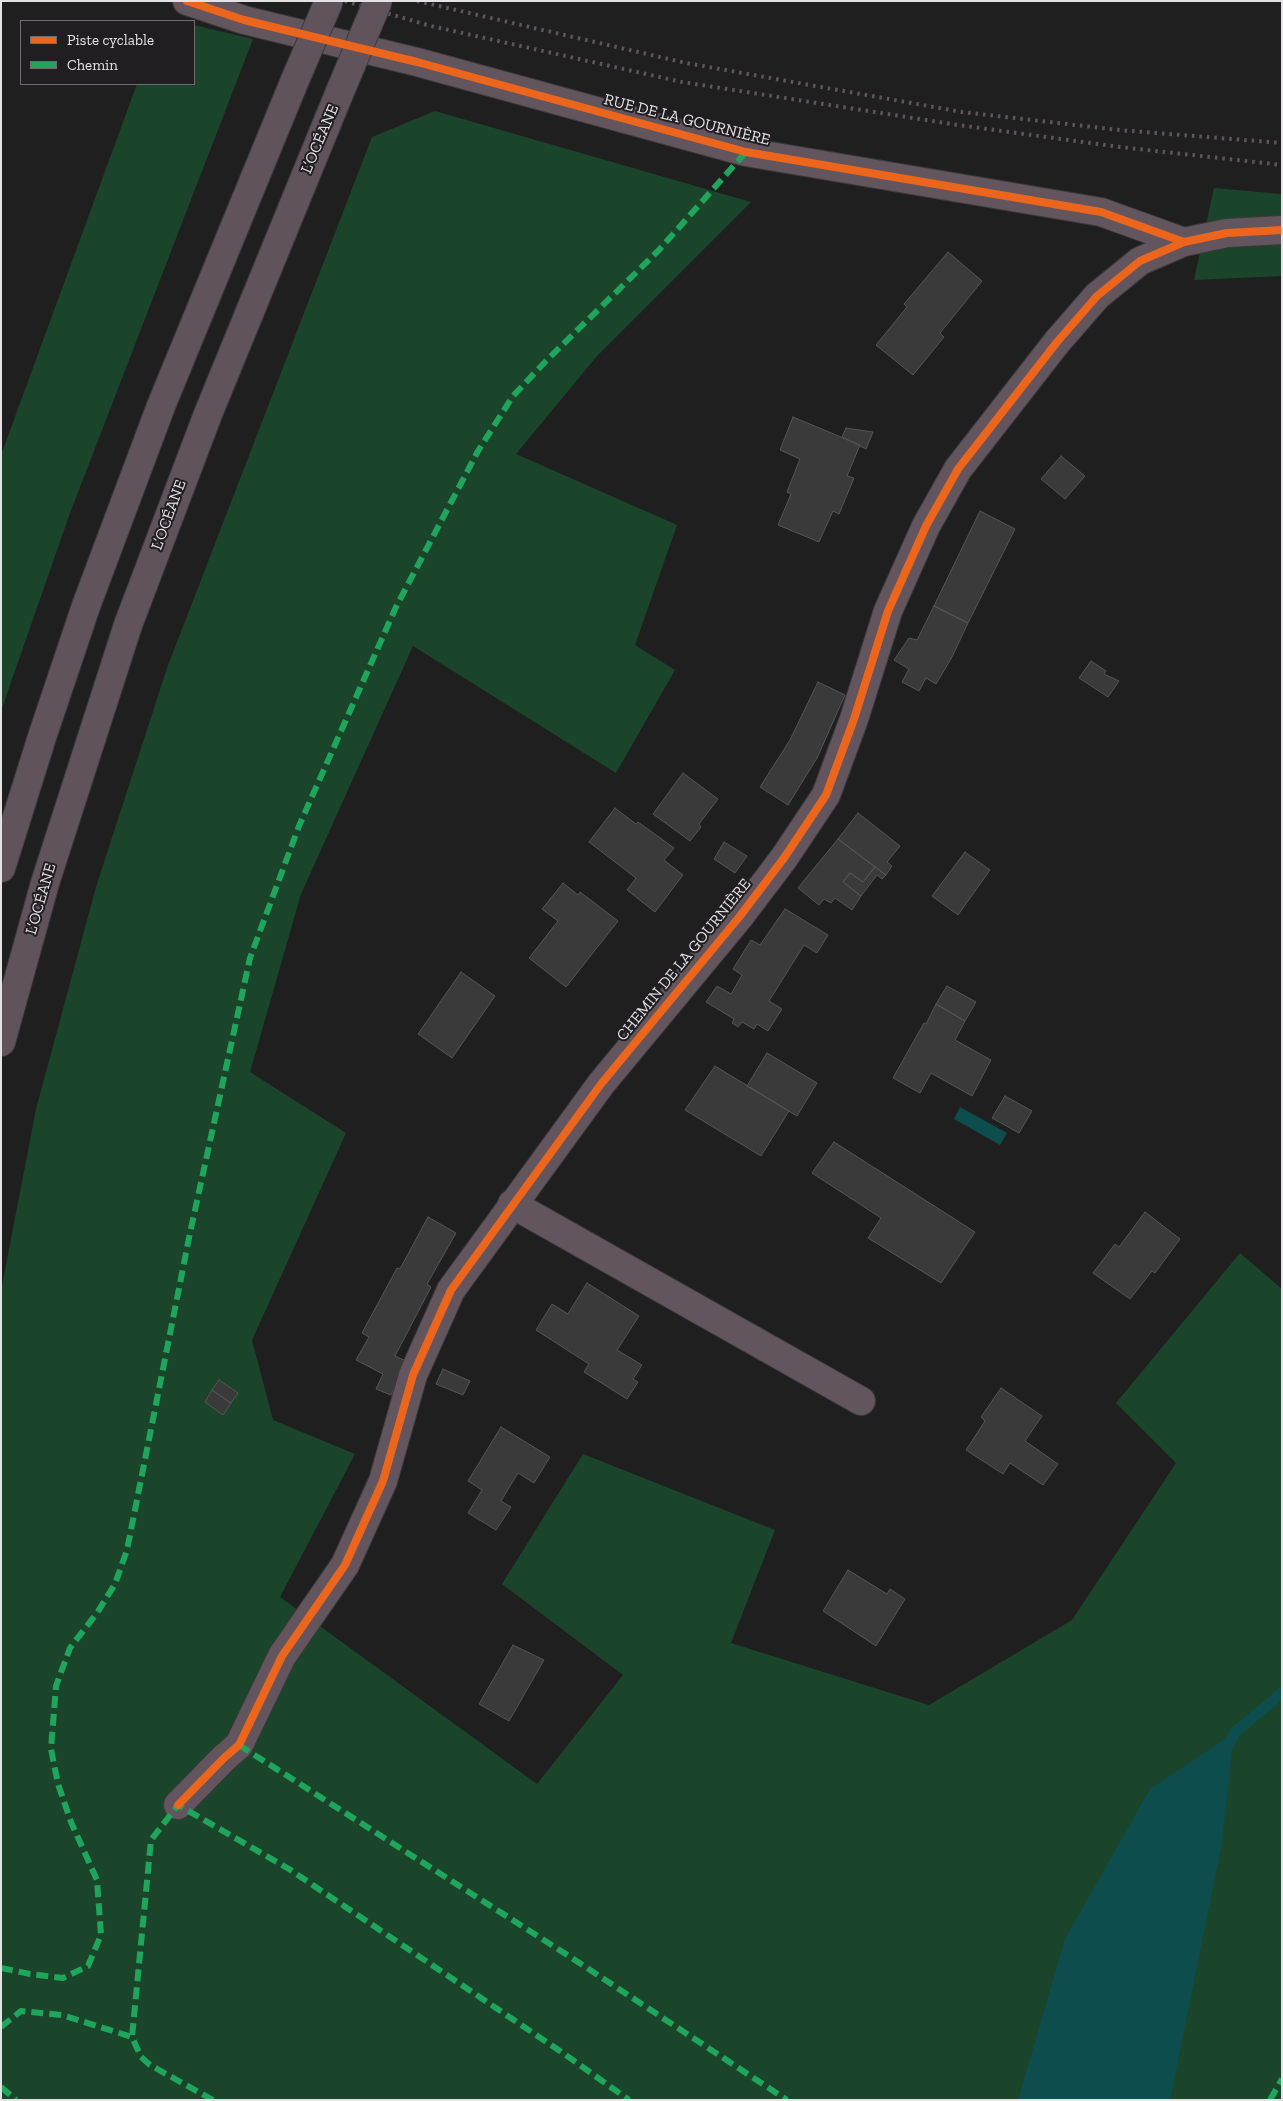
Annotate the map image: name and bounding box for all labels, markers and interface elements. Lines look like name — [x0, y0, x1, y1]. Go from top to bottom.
legend — [20, 20, 195, 85]
text: Piste cyclable — [67, 31, 154, 49]
text: Chemin — [67, 56, 118, 74]
street label: RUE DE LA GOURNIÈRE — [602, 90, 772, 150]
street label: L’OCÉANE — [297, 101, 343, 177]
street label: L’OCÉANE — [147, 477, 191, 553]
street label: L’OCÉANE — [22, 861, 60, 937]
street label: CHEMIN DE LA GOURNIÈRE — [613, 875, 755, 1045]

